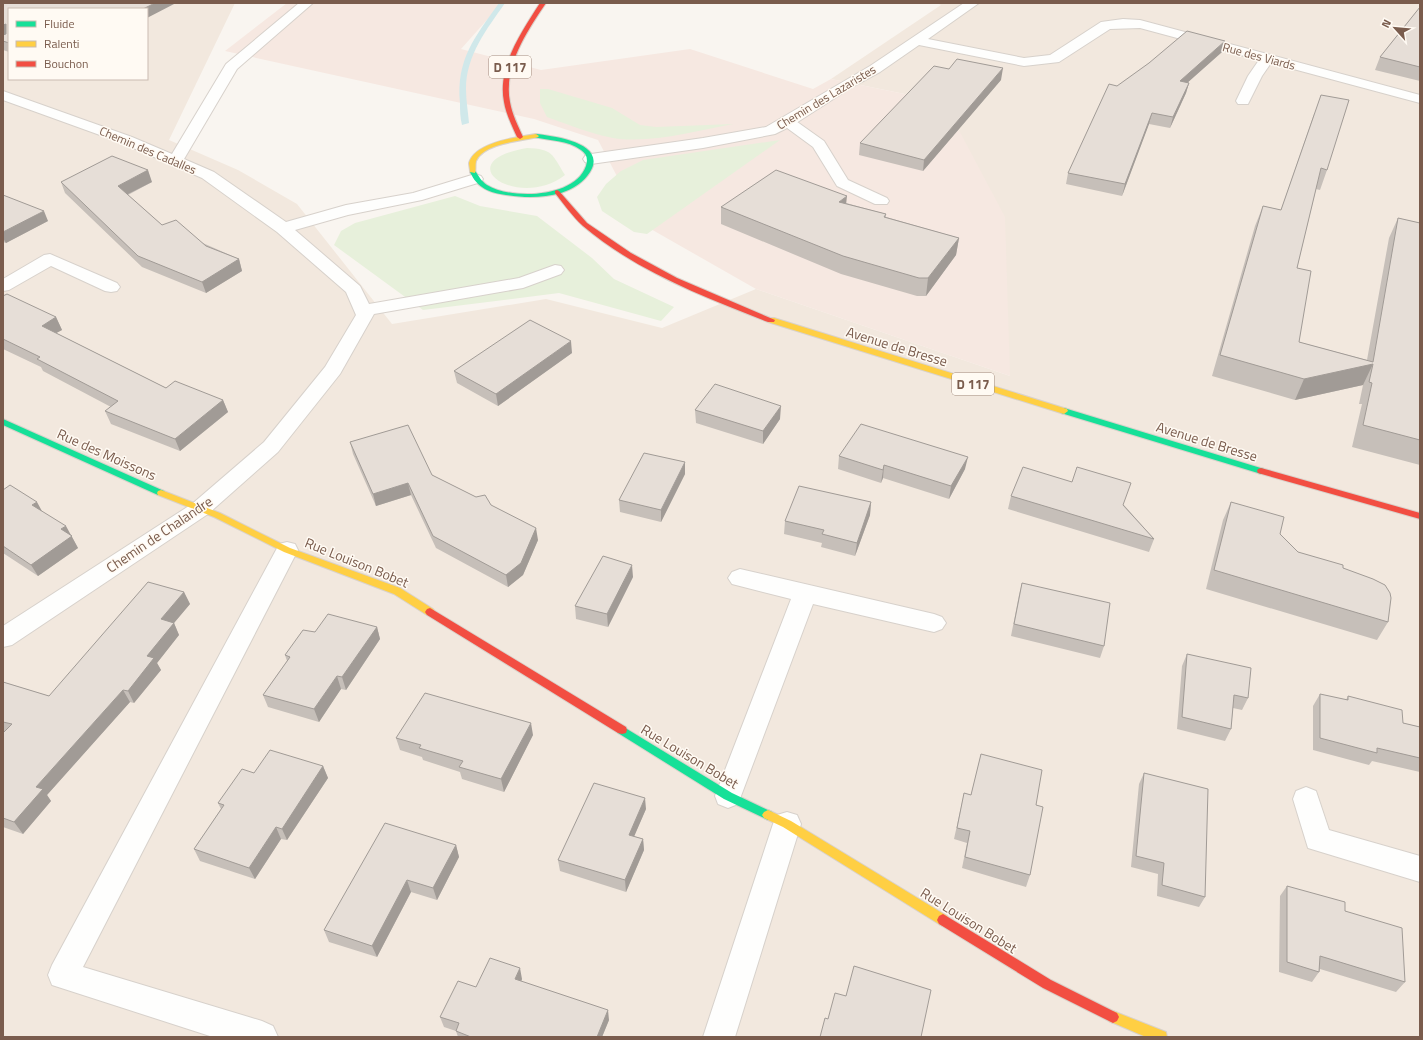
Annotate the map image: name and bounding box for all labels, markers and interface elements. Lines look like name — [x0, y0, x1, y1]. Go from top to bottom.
legend — [8, 8, 148, 80]
north arrow — [1375, 8, 1415, 48]
text: Fluide — [44, 14, 75, 33]
text: N — [1377, 16, 1395, 30]
text: Ralenti — [44, 34, 79, 53]
street label: Rue des Viards — [1221, 37, 1298, 75]
text: Bouchon — [44, 54, 89, 73]
road number: D 117 — [489, 56, 531, 78]
street label: Chemin des Lazaristes — [773, 60, 880, 134]
street label: Chemin des Cadalles — [97, 121, 200, 179]
street label: Avenue de Bresse — [844, 321, 950, 371]
road number: D 117 — [952, 373, 994, 395]
street label: Avenue de Bresse — [1154, 416, 1260, 466]
street label: Rue des Moissons — [54, 423, 160, 485]
street label: Chemin de Chalandre — [102, 491, 216, 577]
street label: Rue Louison Bobet — [302, 532, 412, 592]
street label: Rue Louison Bobet — [637, 719, 743, 794]
street label: Rue Louison Bobet — [917, 882, 1021, 958]

